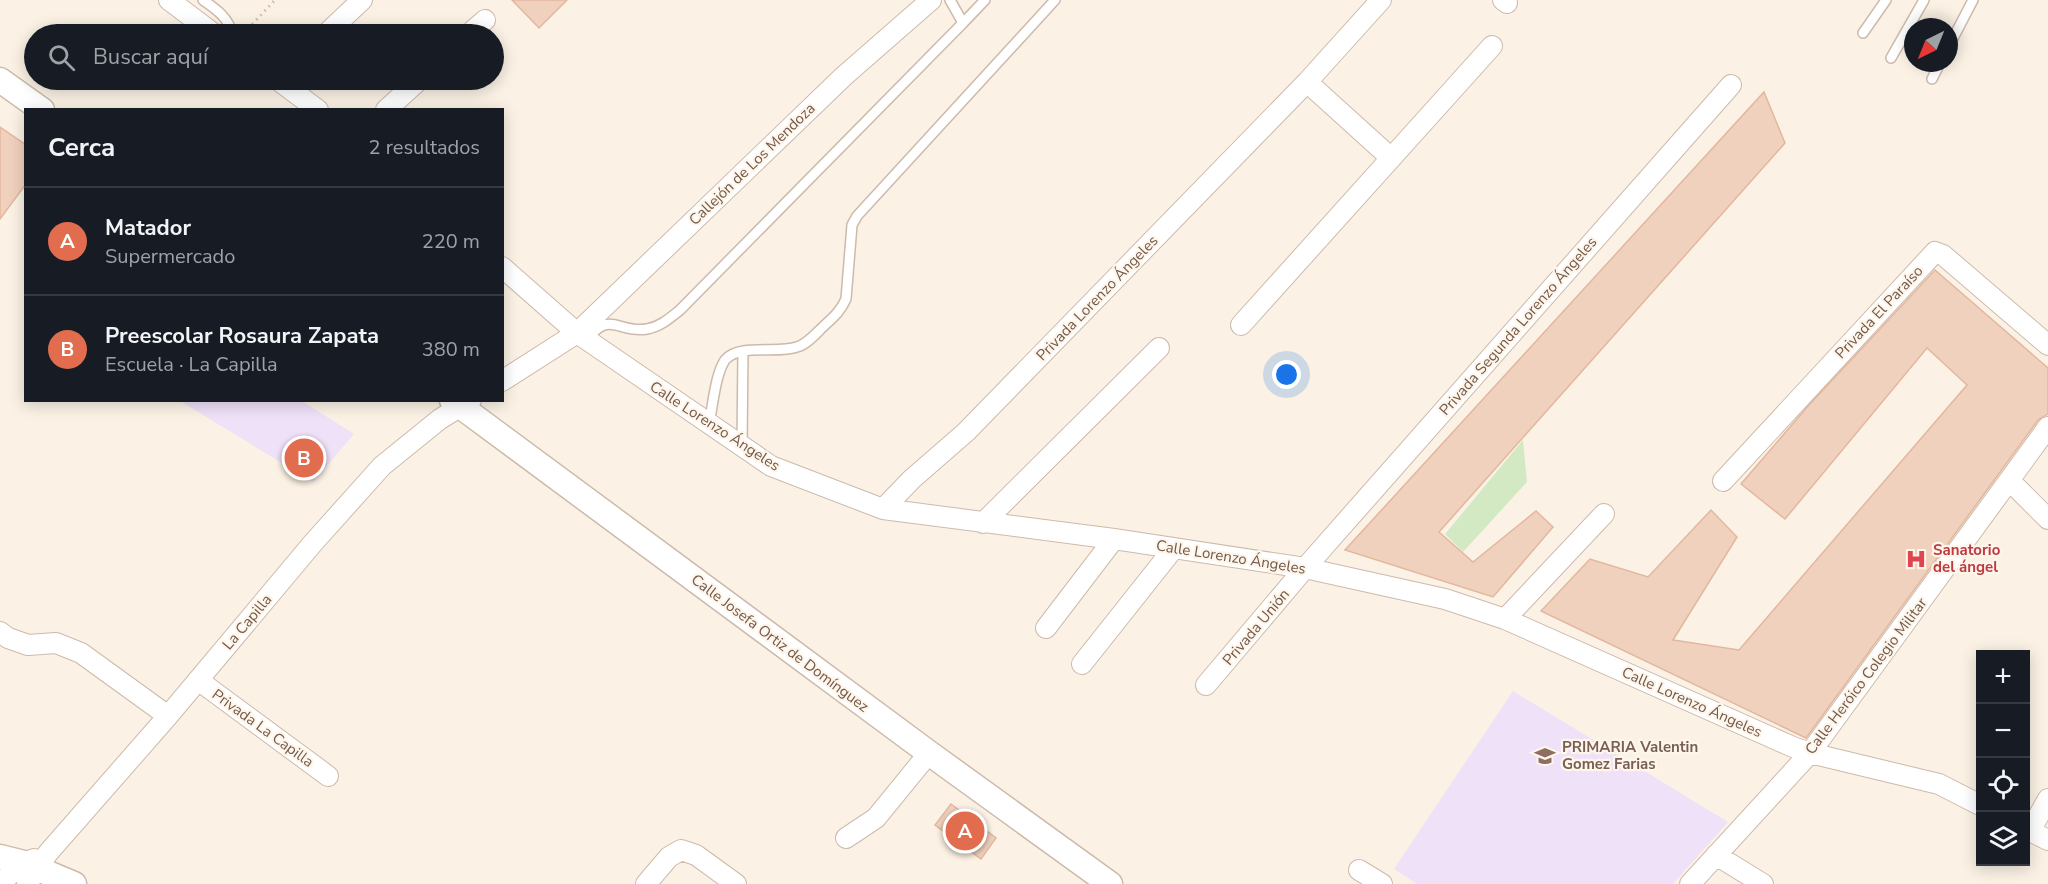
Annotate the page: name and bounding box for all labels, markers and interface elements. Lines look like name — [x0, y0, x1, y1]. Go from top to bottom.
north arrow — [1904, 18, 1958, 72]
search box — [24, 24, 504, 90]
icon: search — [45, 41, 78, 74]
text: Buscar aquí — [93, 42, 208, 72]
street label: Callejón de Los Mendoza — [685, 98, 819, 230]
text: Cerca — [48, 130, 115, 165]
text: 2 resultados — [369, 134, 480, 161]
text: Matador — [105, 213, 191, 243]
text: A — [60, 228, 75, 255]
text: 220 m — [422, 228, 480, 255]
street label: Privada Lorenzo Ángeles — [1032, 231, 1162, 365]
street label: Privada Segunda Lorenzo Ángeles — [1435, 232, 1601, 420]
text: Supermercado — [105, 243, 235, 270]
street label: Privada El Paraíso — [1831, 261, 1927, 363]
text: Preescolar Rosaura Zapata — [105, 321, 379, 351]
text: B — [61, 336, 74, 363]
text: 380 m — [422, 336, 480, 363]
text: Escuela · La Capilla — [105, 351, 278, 378]
your location — [1272, 360, 1301, 389]
street label: Calle Lorenzo Ángeles — [646, 376, 784, 476]
pin: B — [284, 436, 324, 480]
street label: Calle Lorenzo Ángeles — [1155, 535, 1307, 579]
place label: Sanatorio del ángel — [1933, 540, 2001, 577]
hospital icon: Sanatorio del ángel — [1904, 547, 1928, 571]
street label: Calle Josefa Ortiz de Domínguez — [687, 570, 873, 716]
street label: Privada Unión — [1218, 585, 1294, 669]
street label: La Capilla — [218, 590, 276, 654]
street label: Calle Heróico Colegio Militar — [1800, 593, 1932, 758]
map controls — [1976, 650, 2030, 866]
button: + — [1976, 650, 2030, 704]
street label: Calle Lorenzo Ángeles — [1619, 662, 1765, 742]
street label: Privada La Capilla — [208, 684, 318, 772]
button: − — [1976, 704, 2030, 758]
place label: PRIMARIA Valentin Gomez Farias — [1562, 737, 1698, 774]
school or university icon: PRIMARIA Valentin Gomez Farias — [1533, 744, 1557, 768]
button: locate — [1976, 758, 2030, 812]
pin: A — [946, 808, 984, 854]
button: layers — [1976, 812, 2030, 866]

